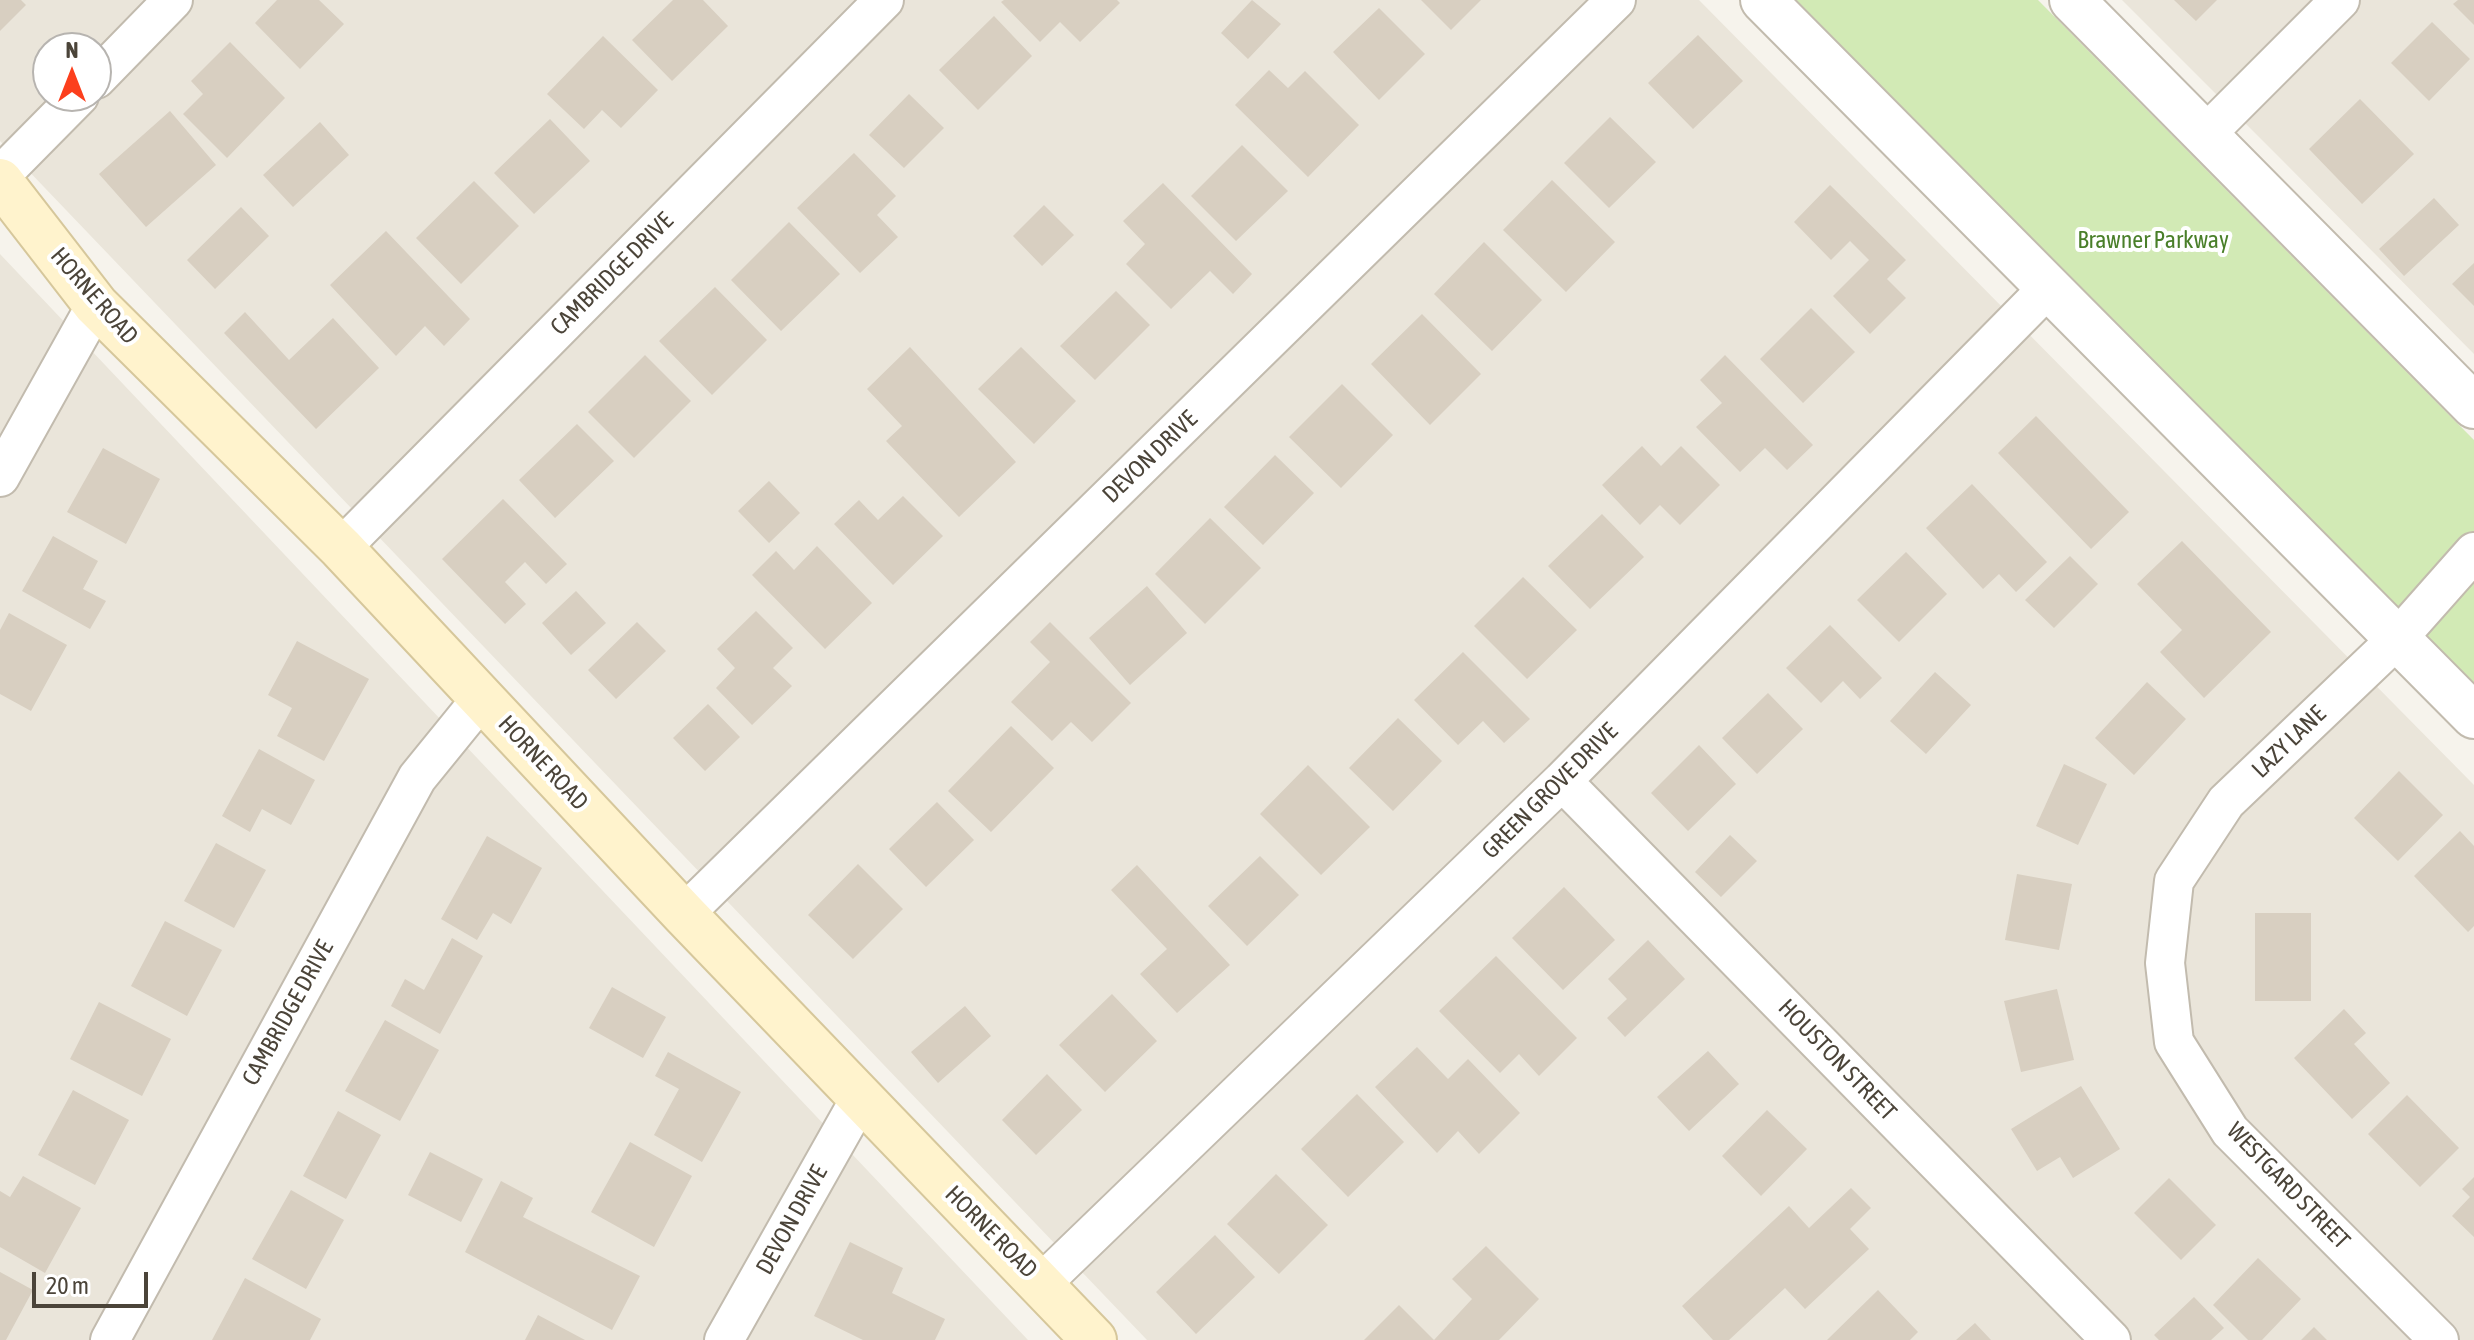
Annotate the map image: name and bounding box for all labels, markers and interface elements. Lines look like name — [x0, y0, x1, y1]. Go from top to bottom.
north arrow — [32, 32, 112, 112]
text: N — [66, 37, 78, 63]
street label: CAMBRIDGE DRIVE — [545, 207, 679, 341]
park label: Brawner Parkway — [2077, 226, 2229, 254]
street label: HORNE ROAD — [44, 242, 144, 350]
street label: DEVON DRIVE — [1097, 405, 1203, 509]
street label: LAZY LANE — [2246, 700, 2332, 784]
street label: HORNE ROAD — [492, 710, 594, 816]
street label: GREEN GROVE DRIVE — [1476, 717, 1624, 865]
street label: CAMBRIDGE DRIVE — [236, 935, 340, 1091]
street label: HOUSTON STREET — [1772, 993, 1902, 1127]
street label: WESTGARD STREET — [2220, 1117, 2356, 1255]
street label: DEVON DRIVE — [750, 1160, 834, 1280]
street label: HORNE ROAD — [939, 1180, 1043, 1284]
scale bar — [36, 1256, 152, 1306]
text: 20 m — [46, 1272, 89, 1299]

